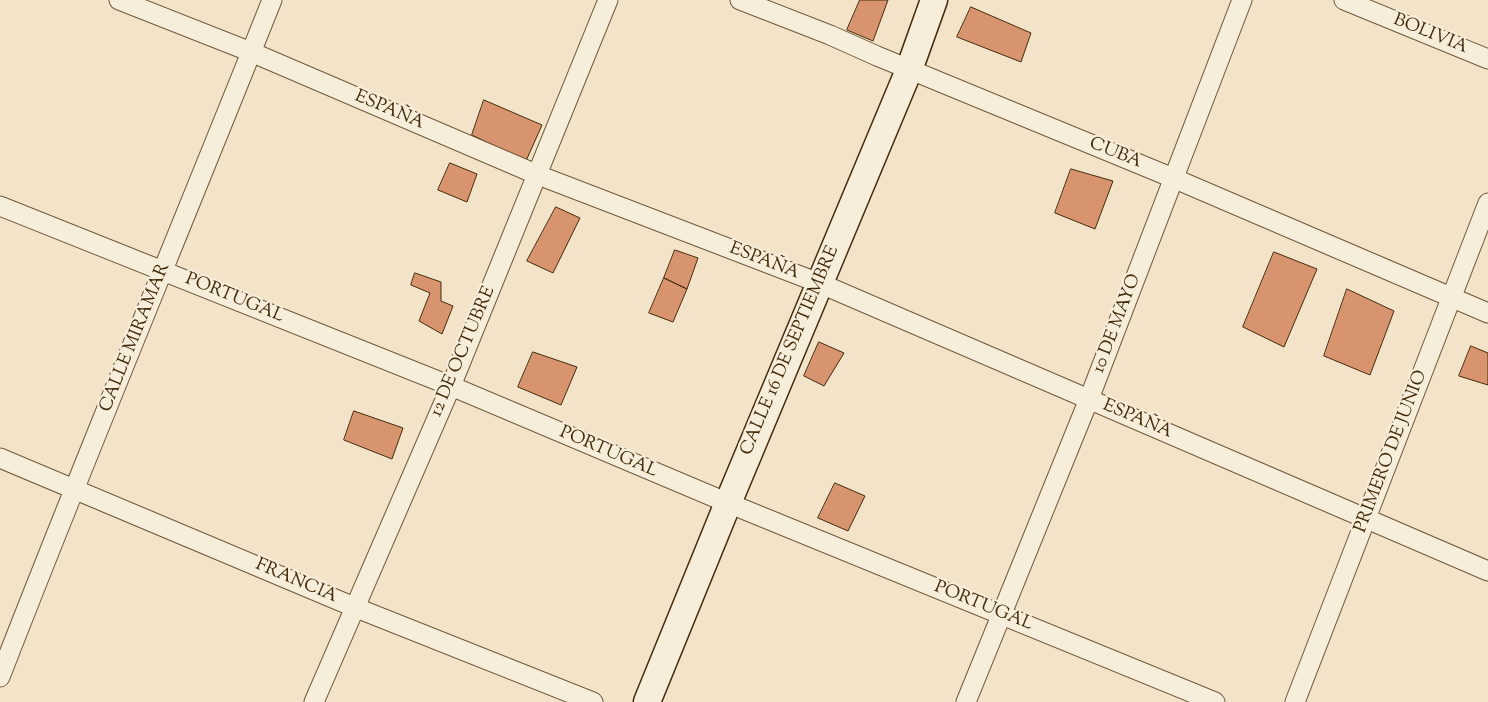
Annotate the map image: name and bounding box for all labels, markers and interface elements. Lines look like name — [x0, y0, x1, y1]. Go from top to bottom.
street label: BOLIVIA — [1390, 10, 1470, 60]
street label: ESPAÑA — [351, 87, 427, 135]
street label: CUBA — [1086, 134, 1144, 174]
street label: ESPAÑA — [726, 239, 802, 285]
street label: CALLE 16 DE SEPTIEMBRE — [737, 243, 845, 459]
street label: CALLE MIRAMAR — [96, 260, 176, 416]
street label: PORTUGAL — [182, 269, 286, 329]
street label: 10 DE MAYO — [1089, 271, 1147, 377]
street label: 12 DE OCTUBRE — [427, 283, 501, 421]
street label: PRIMERO DE JUNIO — [1351, 368, 1433, 536]
street label: ESPAÑA — [1099, 396, 1175, 444]
street label: PORTUGAL — [556, 423, 660, 483]
street label: FRANCIA — [252, 555, 340, 609]
street label: PORTUGAL — [931, 577, 1035, 637]

